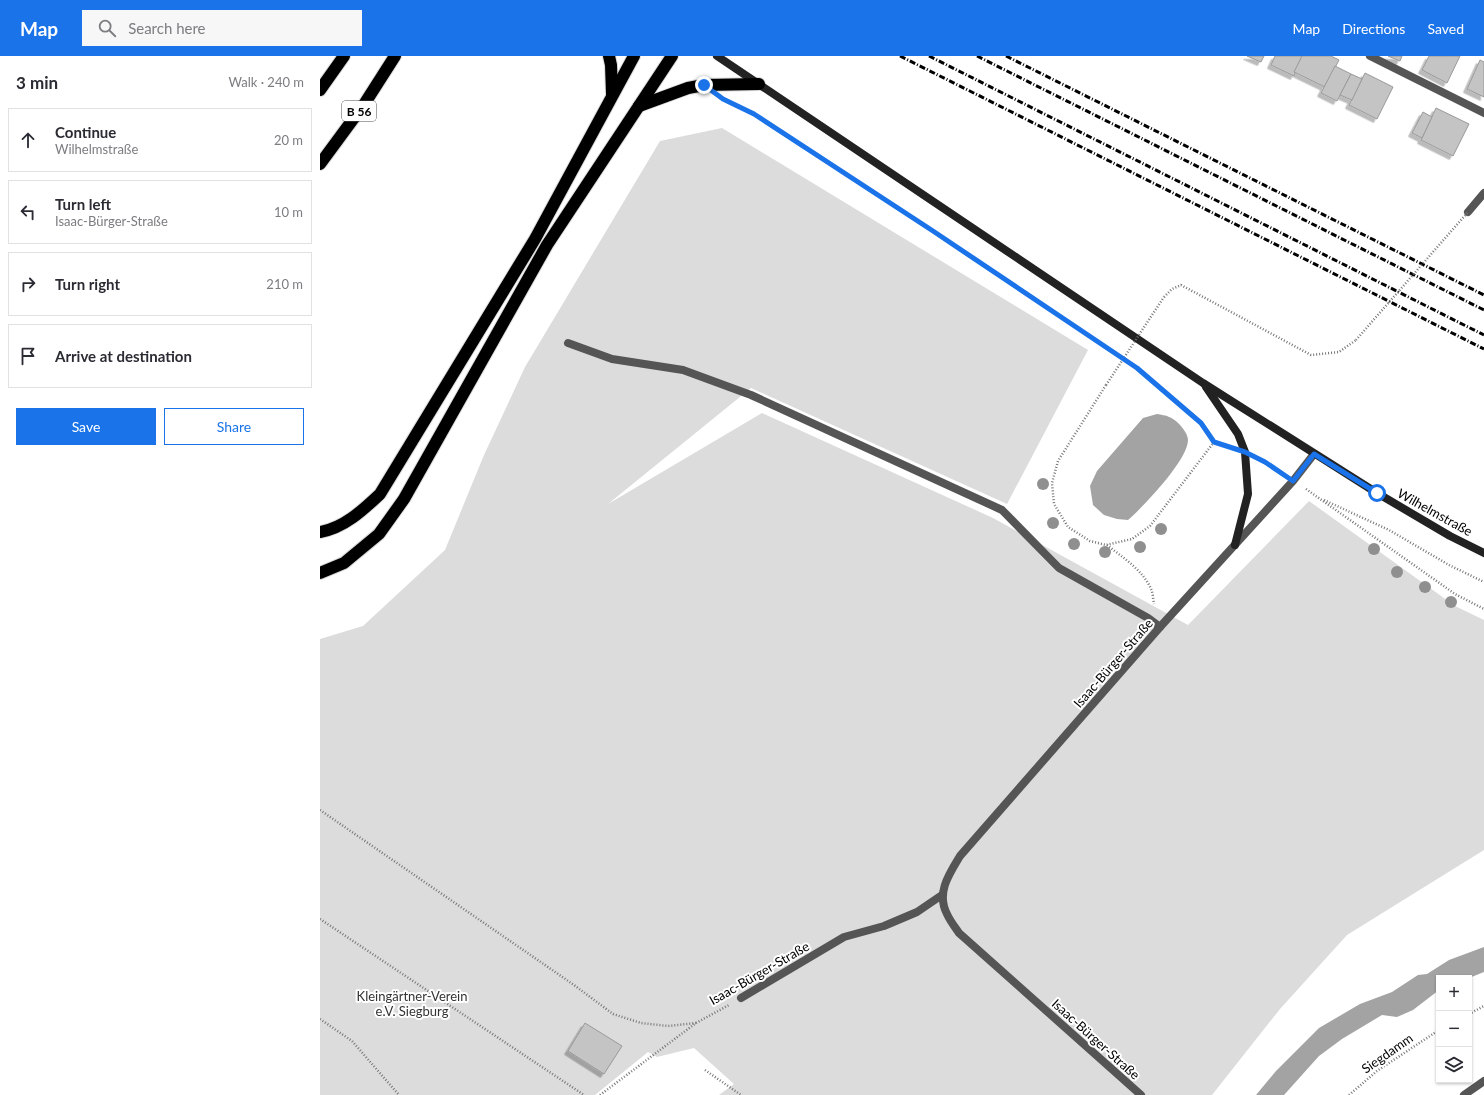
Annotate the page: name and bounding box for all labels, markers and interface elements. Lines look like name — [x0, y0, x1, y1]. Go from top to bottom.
search box — [82, 10, 362, 46]
text: Map — [20, 17, 58, 40]
icon: search — [96, 17, 118, 39]
text: Search here — [128, 19, 206, 37]
text: Map — [1293, 20, 1320, 37]
text: Directions — [1342, 20, 1405, 37]
text: Saved — [1427, 20, 1464, 37]
text: 3 min — [16, 72, 58, 93]
text: Walk · 240 m — [228, 74, 304, 90]
route end — [695, 76, 713, 94]
road number: B 56 — [342, 101, 376, 121]
text: Continue — [55, 123, 116, 141]
icon: ahead — [17, 129, 39, 151]
text: 20 m — [274, 132, 303, 148]
text: Wilhelmstraße — [55, 141, 138, 157]
text: Turn left — [55, 195, 111, 213]
icon: left — [17, 201, 39, 223]
text: 10 m — [274, 204, 303, 220]
text: Isaac-Bürger-Straße — [55, 213, 168, 229]
icon: right — [17, 273, 39, 295]
text: Turn right — [55, 275, 120, 293]
text: 210 m — [266, 276, 303, 292]
icon: arrive — [17, 345, 39, 367]
text: Arrive at destination — [55, 347, 192, 365]
button: Save — [16, 408, 156, 445]
button: Share — [164, 408, 304, 445]
route start — [1368, 484, 1386, 502]
street label: Wilhelmstraße — [1395, 485, 1475, 539]
street label: Isaac-Bürger-Straße — [1070, 615, 1156, 711]
street label: Isaac-Bürger-Straße — [706, 938, 812, 1008]
map controls — [1436, 975, 1472, 1083]
button: + — [1436, 975, 1472, 1011]
park label: Kleingärtner-Verein e.V. Siegburg — [357, 988, 467, 1019]
street label: Isaac-Bürger-Straße — [1049, 995, 1143, 1083]
button: − — [1436, 1011, 1472, 1047]
street label: Siegdamm — [1358, 1030, 1416, 1076]
button: layers — [1436, 1047, 1472, 1083]

